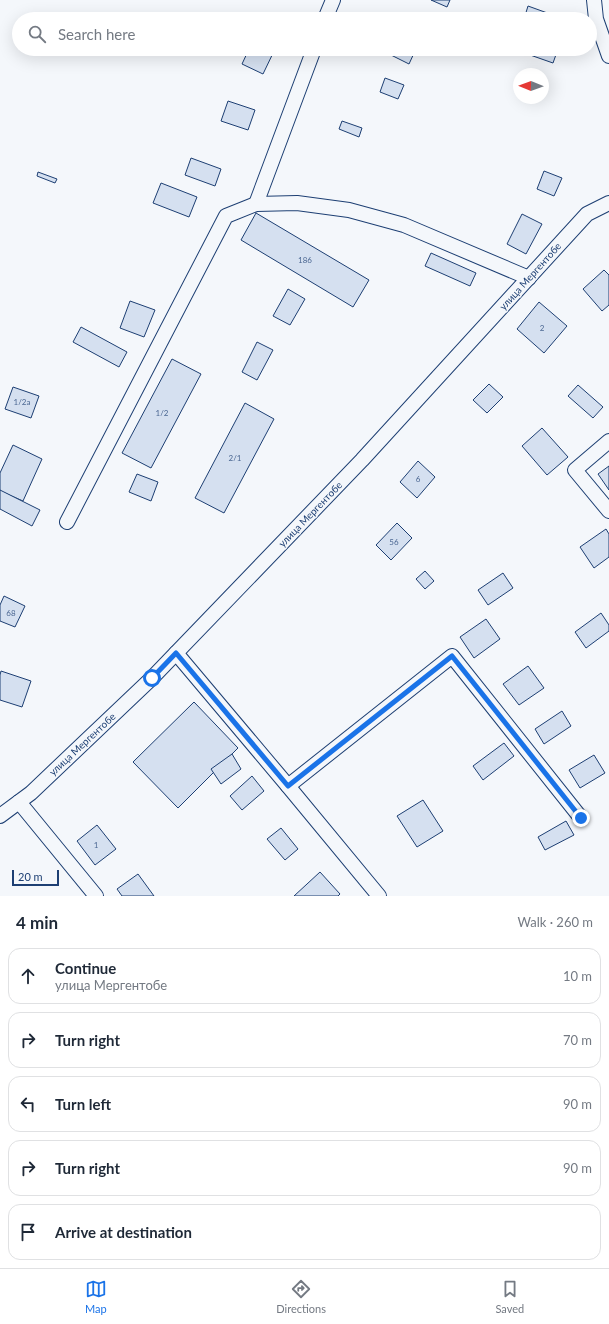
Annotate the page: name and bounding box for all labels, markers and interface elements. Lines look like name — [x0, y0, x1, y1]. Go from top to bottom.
search box — [12, 12, 597, 56]
icon: search — [26, 23, 48, 45]
text: Search here — [58, 25, 135, 43]
north arrow — [513, 68, 549, 104]
street label: улица Мергентобе — [497, 240, 563, 312]
house number: 186 — [298, 255, 312, 265]
house number: 2 — [540, 323, 545, 333]
house number: 1/2а — [14, 397, 30, 407]
house number: 1/2 — [156, 408, 169, 418]
house number: 2/1 — [229, 453, 242, 463]
house number: 6 — [416, 474, 421, 484]
street label: улица Мергентобе — [276, 479, 344, 549]
house number: 56 — [389, 537, 399, 547]
house number: 68 — [6, 608, 16, 618]
route start — [143, 669, 161, 687]
street label: улица Мергентобе — [46, 710, 118, 778]
route end — [572, 809, 590, 827]
house number: 1 — [94, 840, 99, 850]
scale bar — [12, 868, 59, 887]
text: 20 m — [18, 870, 43, 883]
text: 4 min — [16, 912, 58, 933]
text: Walk · 260 m — [517, 914, 593, 930]
text: Continue — [55, 959, 116, 977]
icon: ahead — [17, 965, 39, 987]
text: 10 m — [563, 968, 592, 984]
text: улица Мергентобе — [55, 977, 167, 993]
icon: right — [17, 1029, 39, 1051]
text: Turn right — [55, 1031, 120, 1049]
text: 70 m — [563, 1032, 592, 1048]
icon: left — [17, 1093, 39, 1115]
text: Turn left — [55, 1095, 111, 1113]
text: 90 m — [563, 1096, 592, 1112]
icon: right — [17, 1157, 39, 1179]
text: Turn right — [55, 1159, 120, 1177]
text: 90 m — [563, 1160, 592, 1176]
icon: arrive — [17, 1221, 39, 1243]
text: Arrive at destination — [55, 1223, 192, 1241]
tab: Map — [85, 1278, 107, 1315]
tab: Directions — [276, 1278, 326, 1315]
tab: Saved — [495, 1278, 524, 1315]

